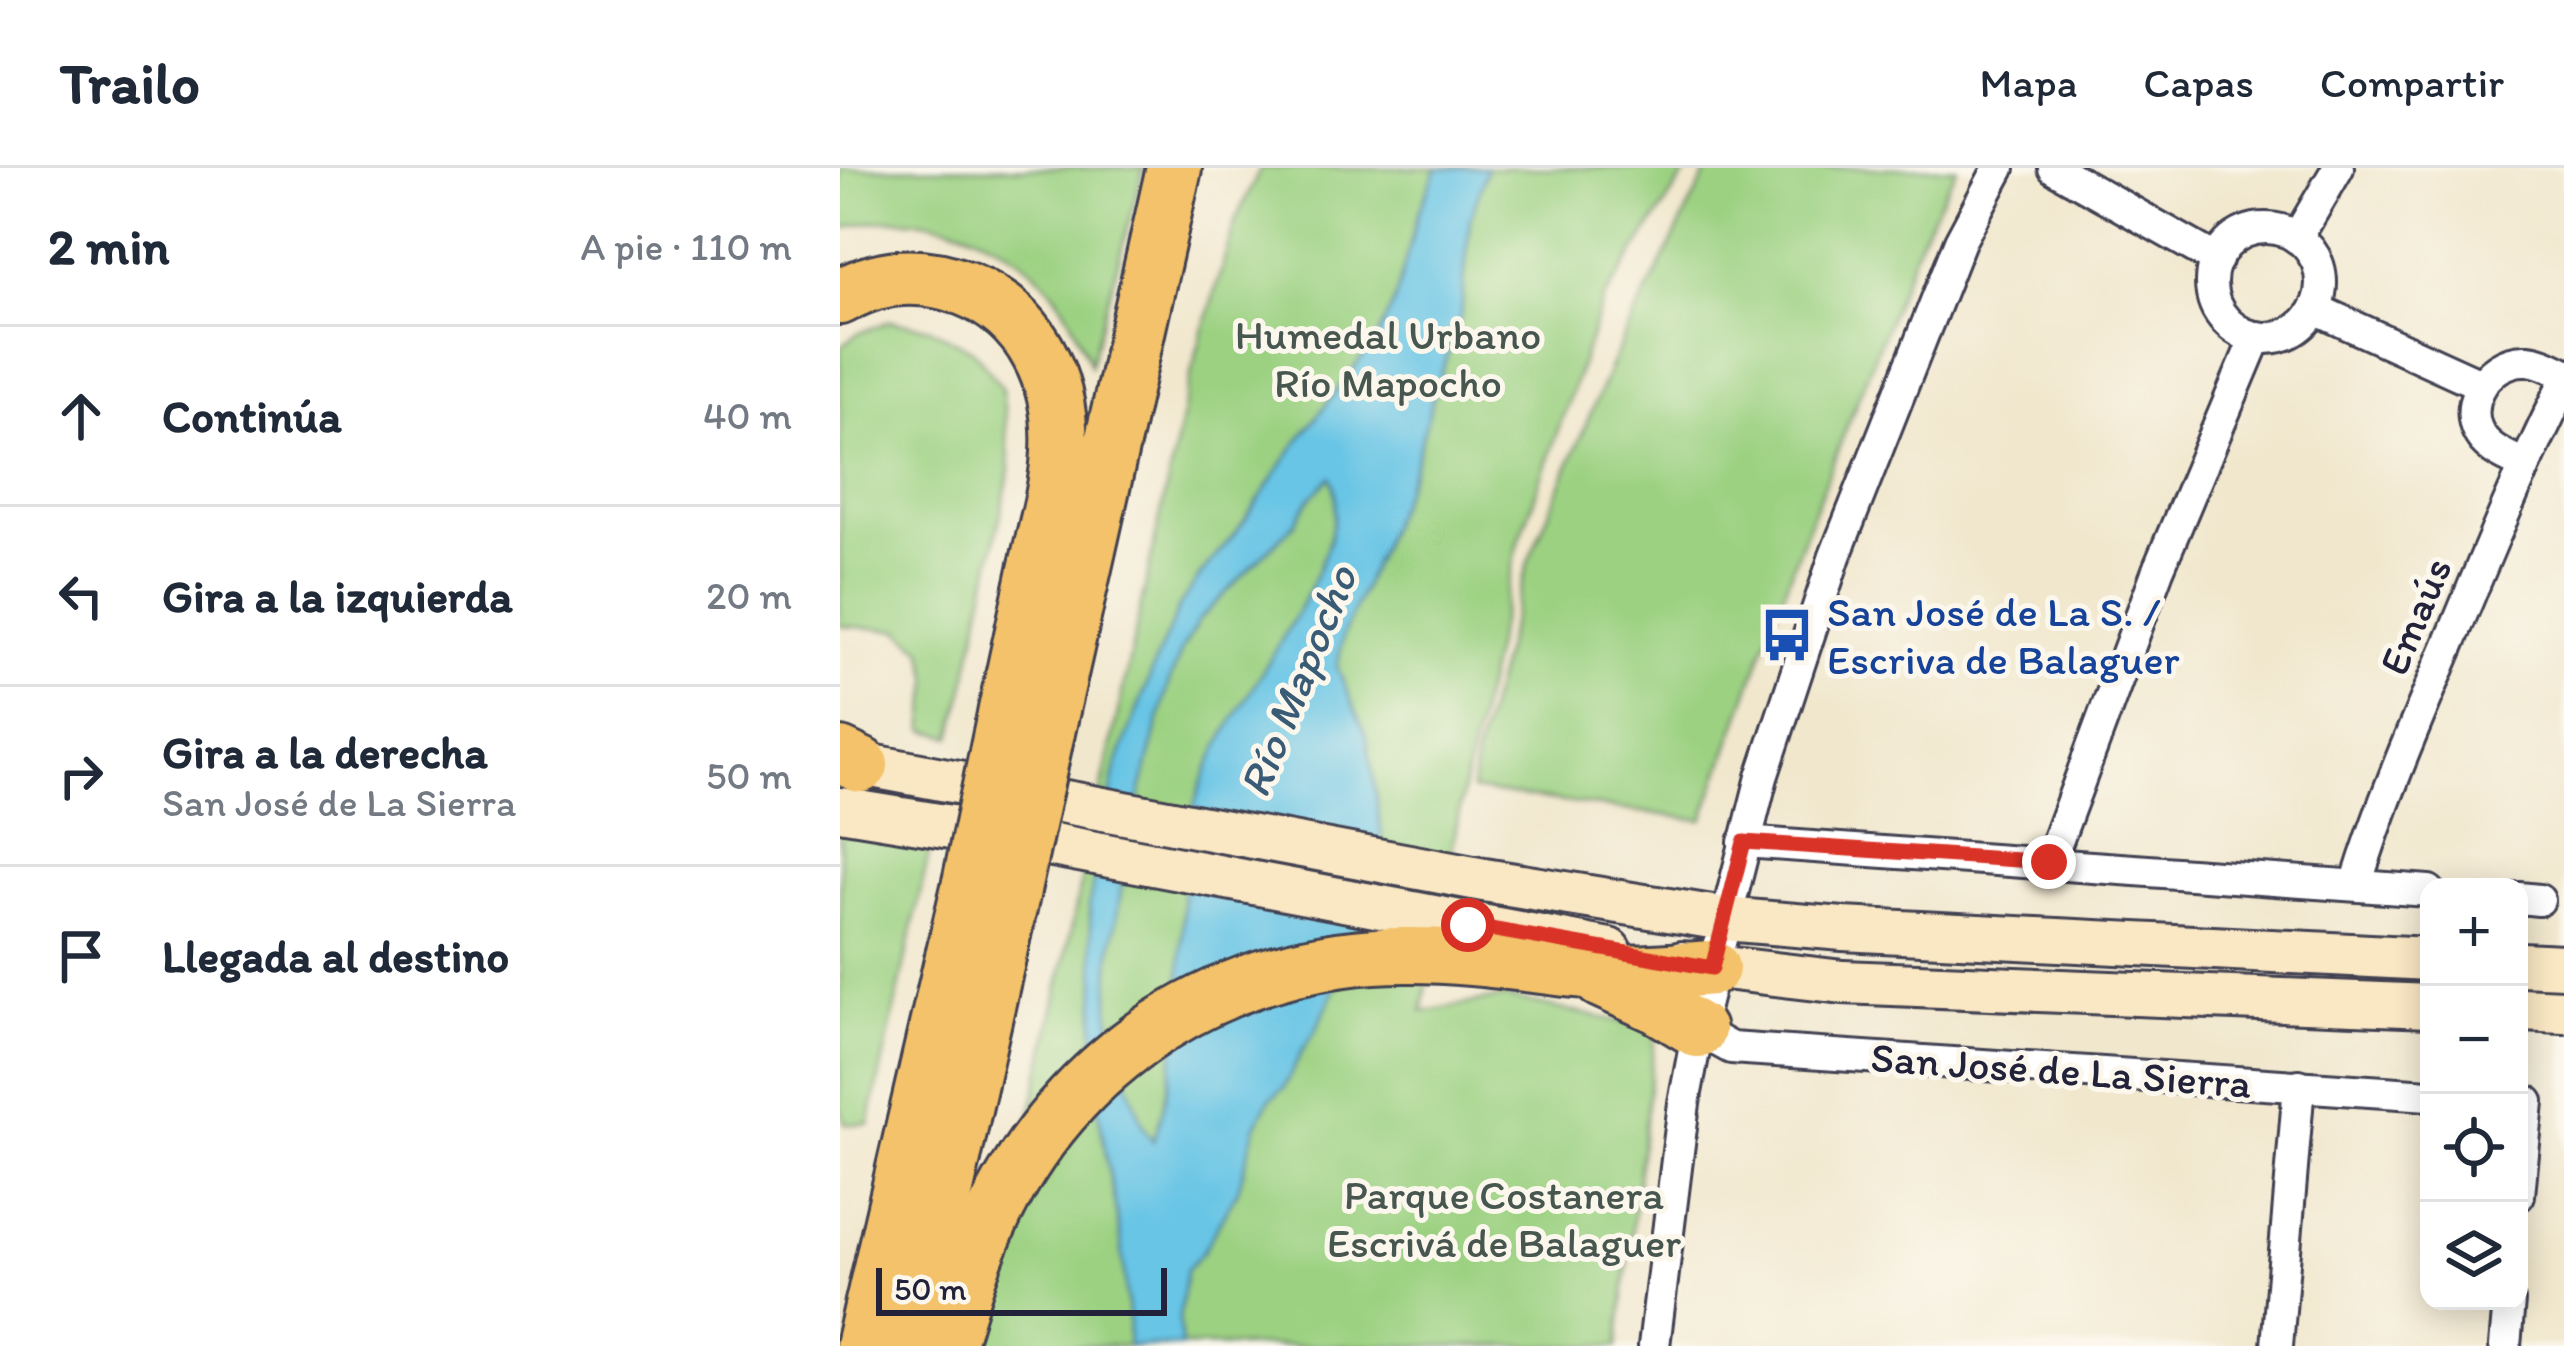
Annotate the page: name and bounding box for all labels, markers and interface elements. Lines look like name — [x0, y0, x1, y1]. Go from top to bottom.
text: Trailo — [60, 49, 200, 117]
text: Mapa — [1980, 57, 2077, 108]
text: Capas — [2143, 57, 2254, 108]
text: Compartir — [2320, 57, 2504, 108]
text: 2 min — [48, 216, 169, 277]
text: A pie · 110 m — [580, 223, 792, 270]
park label: Humedal Urbano Río Mapocho — [1235, 309, 1541, 408]
icon: ahead — [48, 383, 114, 449]
text: Continúa — [162, 389, 342, 443]
text: 40 m — [703, 392, 792, 439]
street label: Emaús — [2368, 550, 2462, 682]
water label: Río Mapocho — [1226, 556, 1369, 804]
icon: left — [48, 563, 114, 629]
text: Gira a la izquierda — [162, 569, 513, 623]
text: 20 m — [706, 572, 792, 619]
place label: San José de La S. / Escriva de Balaguer — [1827, 586, 2180, 685]
bus stop icon: San José de La S. / Escriva de Balaguer — [1758, 606, 1816, 664]
text: Gira a la derecha — [162, 725, 488, 779]
icon: right — [48, 743, 114, 809]
text: 50 m — [706, 752, 792, 799]
text: San José de La Sierra — [162, 779, 516, 826]
route end — [2022, 835, 2076, 889]
map controls — [2420, 878, 2528, 1310]
button: + — [2420, 878, 2528, 986]
route start — [1441, 898, 1495, 952]
icon: arrive — [48, 923, 114, 989]
text: Llegada al destino — [162, 929, 509, 983]
button: − — [2420, 986, 2528, 1094]
street label: San José de La Sierra — [1869, 1031, 2253, 1109]
button: locate — [2420, 1094, 2528, 1202]
park label: Parque Costanera Escrivá de Balaguer — [1327, 1169, 1681, 1268]
button: layers — [2420, 1202, 2528, 1310]
scale bar — [876, 1262, 1167, 1315]
text: 50 m — [894, 1269, 967, 1308]

